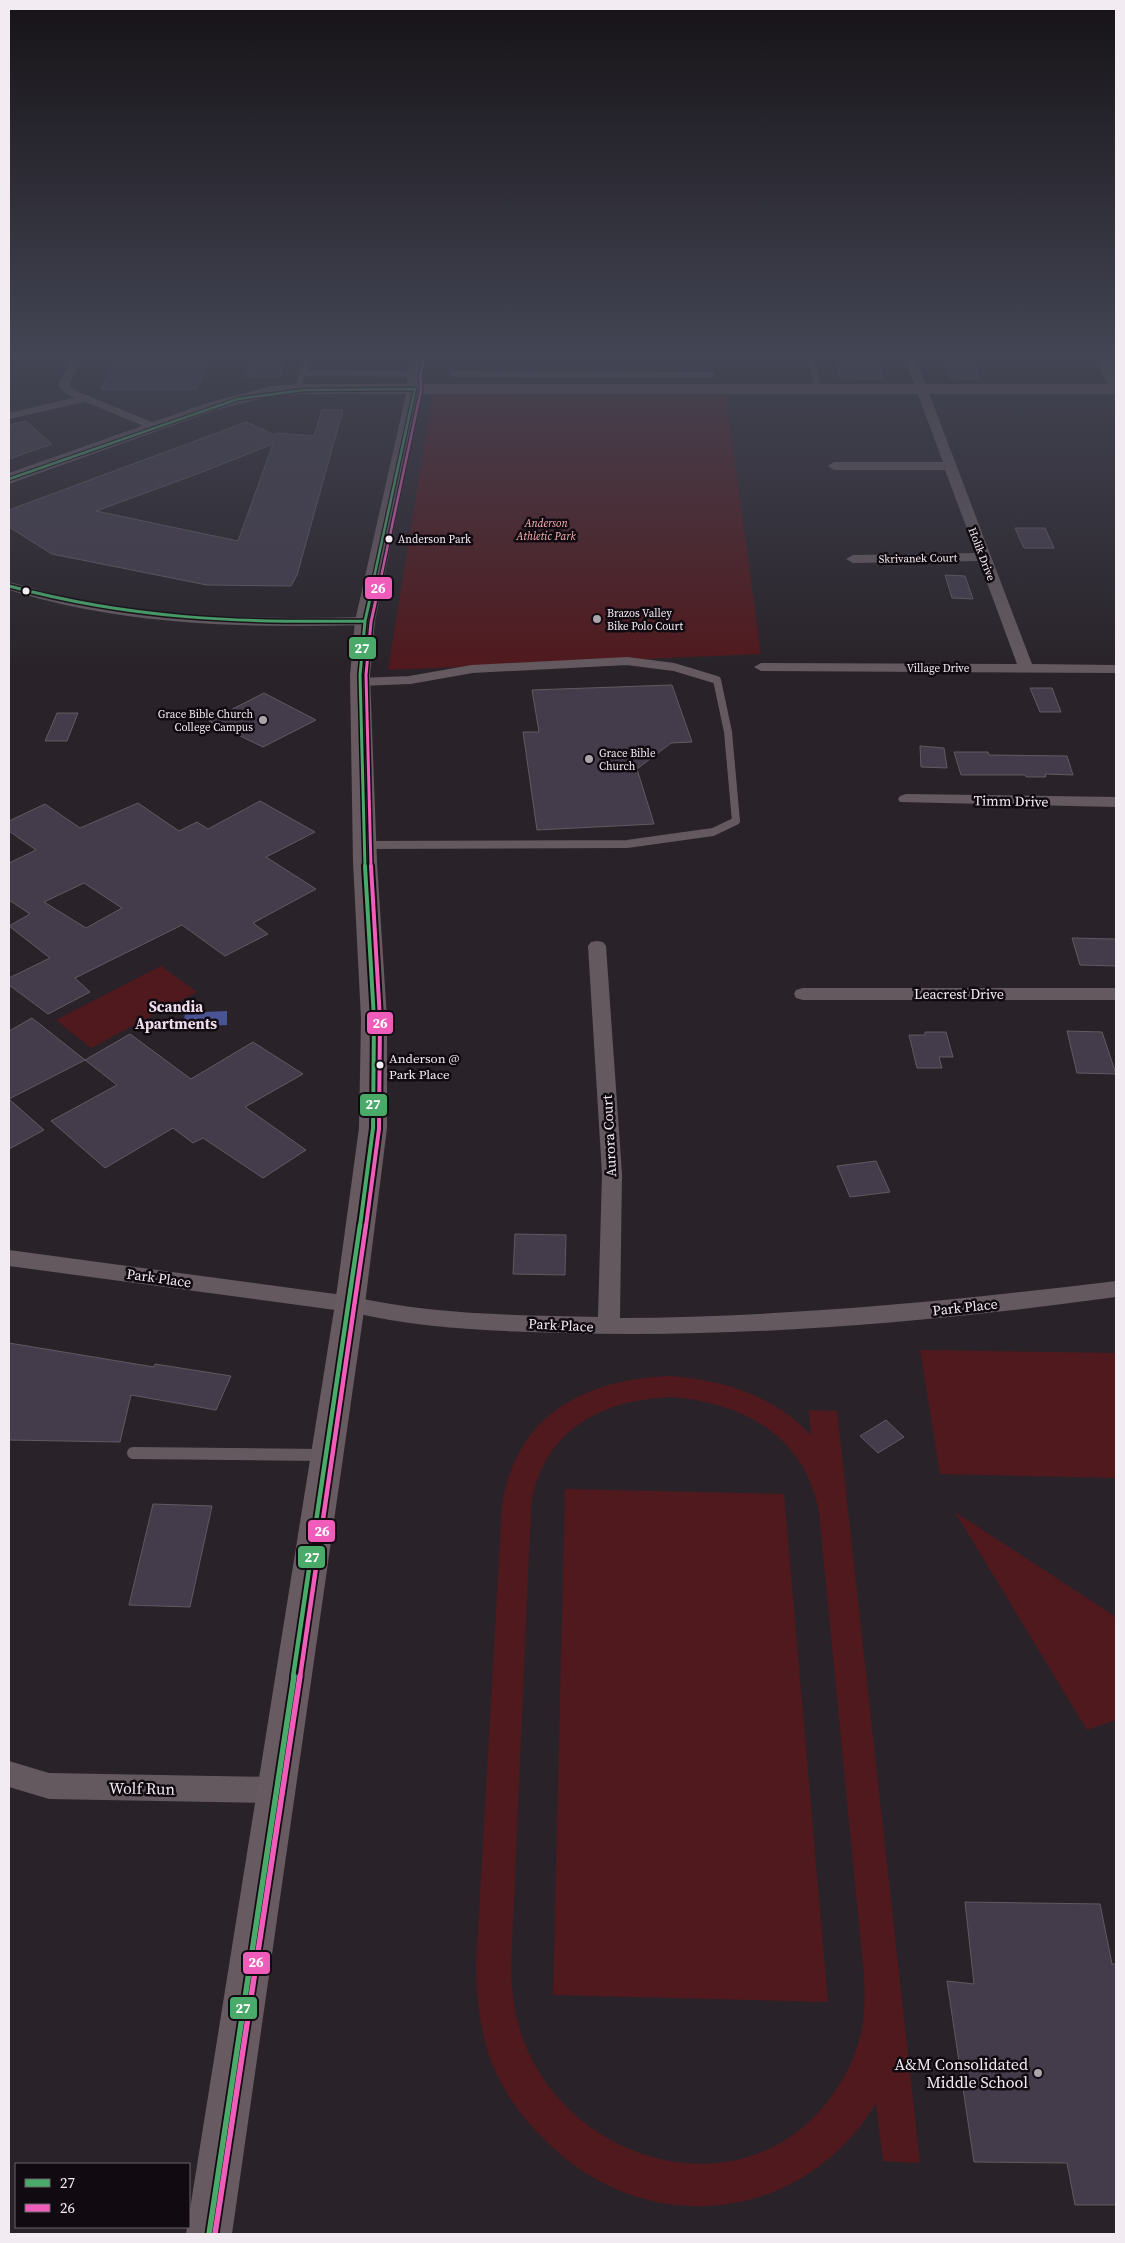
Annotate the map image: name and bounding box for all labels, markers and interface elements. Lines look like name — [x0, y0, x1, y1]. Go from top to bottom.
park label: Anderson Athletic Park — [515, 516, 576, 544]
street label: Holik Drive — [964, 525, 999, 583]
place label: Anderson Park — [398, 532, 472, 547]
marker: Anderson Park — [384, 534, 394, 544]
street label: Skrivanek Court — [879, 550, 958, 567]
line badge: 26 — [364, 576, 393, 600]
text: 26 — [370, 578, 386, 598]
unlabelled marker — [21, 586, 31, 596]
place label: Brazos Valley Bike Polo Court — [607, 606, 683, 634]
marker: Brazos Valley Bike Polo Court — [591, 613, 603, 625]
line badge: 27 — [348, 636, 377, 660]
text: 27 — [354, 638, 370, 658]
street label: Village Drive — [907, 661, 970, 676]
place label: Grace Bible Church College Campus — [158, 707, 253, 735]
marker: Grace Bible Church College Campus — [257, 714, 269, 726]
place label: Grace Bible Church — [599, 746, 656, 774]
marker: Grace Bible Church — [583, 753, 595, 765]
street label: Timm Drive — [973, 790, 1049, 812]
street label: Leacrest Drive — [914, 984, 1004, 1004]
district label: Scandia Apartments — [135, 996, 217, 1034]
line badge: 26 — [366, 1011, 394, 1035]
text: 26 — [372, 1013, 388, 1033]
place label: Anderson @ Park Place — [389, 1050, 460, 1083]
marker: Anderson @ Park Place — [375, 1060, 385, 1070]
line badge: 27 — [359, 1093, 388, 1117]
text: 27 — [365, 1094, 381, 1114]
street label: Aurora Court — [597, 1094, 621, 1178]
street label: Park Place — [125, 1264, 193, 1292]
street label: Park Place — [931, 1294, 999, 1320]
street label: Park Place — [528, 1313, 594, 1337]
line badge: 26 — [307, 1519, 336, 1543]
text: 26 — [314, 1521, 330, 1541]
line badge: 27 — [297, 1545, 326, 1569]
text: 27 — [304, 1547, 320, 1567]
street label: Wolf Run — [109, 1776, 176, 1800]
line badge: 26 — [242, 1951, 271, 1975]
text: 26 — [248, 1952, 264, 1972]
line badge: 27 — [229, 1996, 258, 2020]
text: 27 — [235, 1998, 251, 2018]
place label: A&M Consolidated Middle School — [895, 2053, 1028, 2093]
marker: A&M Consolidated Middle School — [1032, 2067, 1044, 2079]
legend — [15, 2163, 190, 2228]
text: 27 — [60, 2172, 75, 2193]
text: 26 — [60, 2197, 75, 2218]

